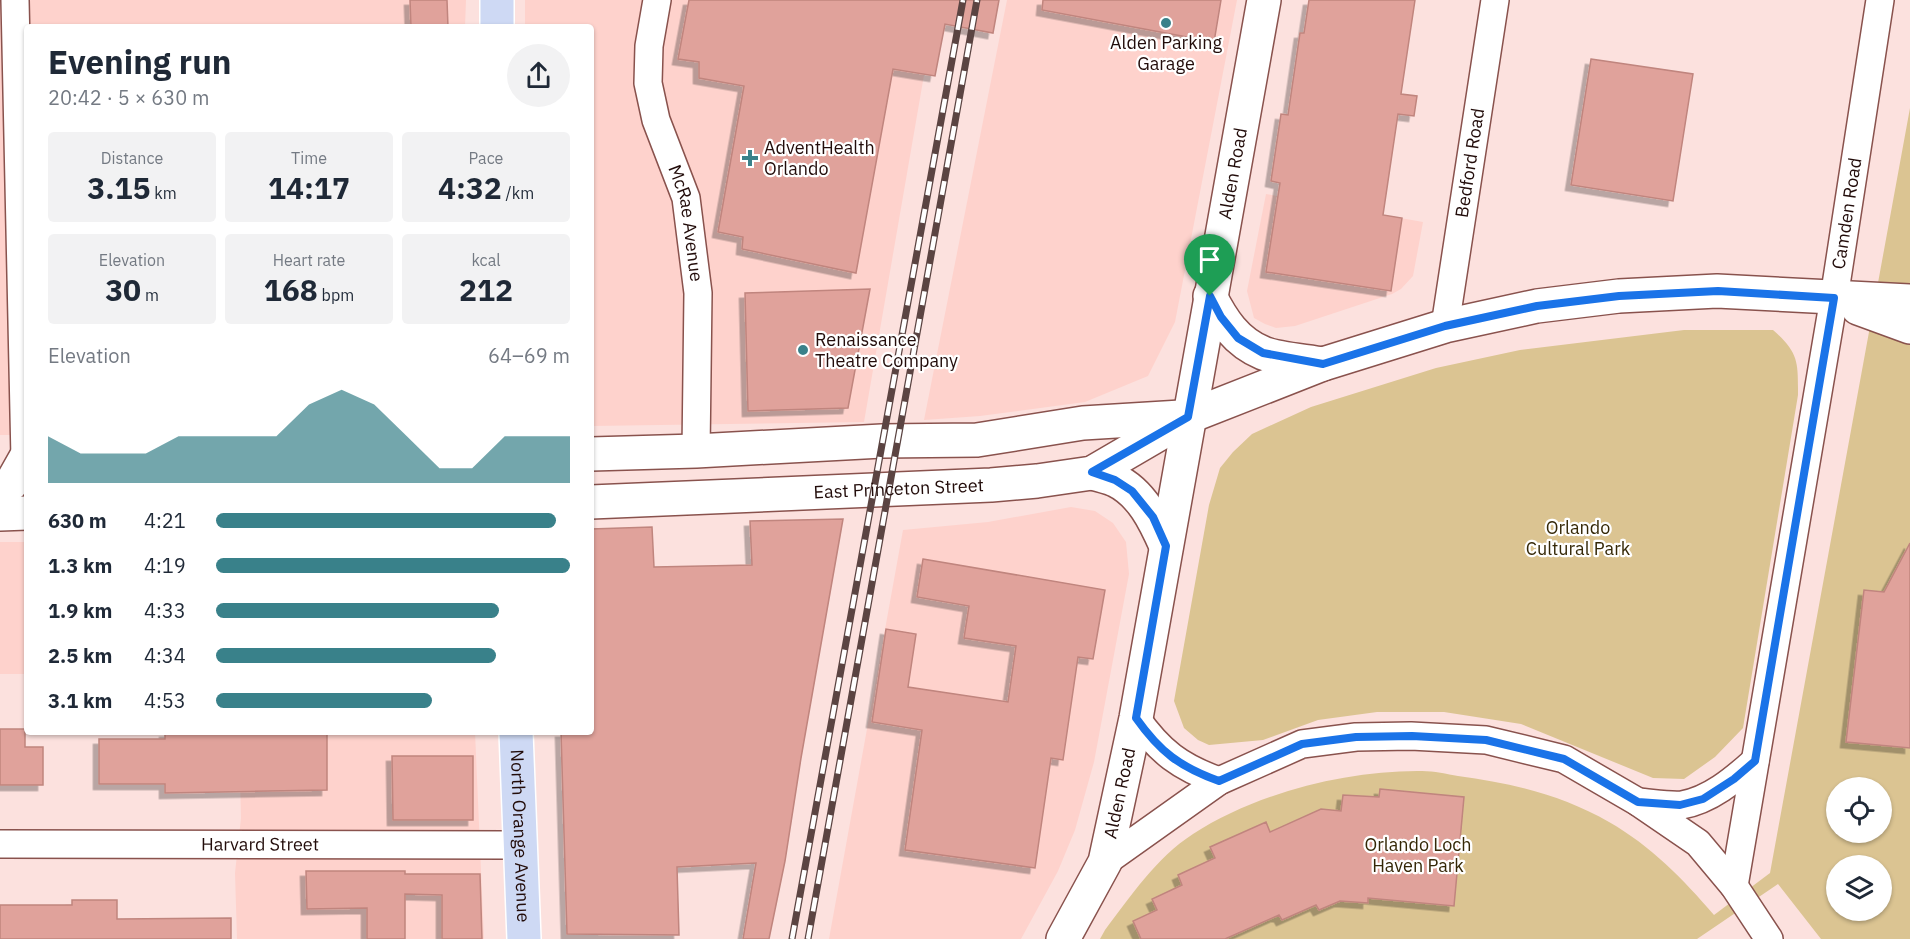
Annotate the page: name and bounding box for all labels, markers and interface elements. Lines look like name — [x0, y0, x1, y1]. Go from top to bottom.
marker: Alden Parking Garage — [1159, 16, 1173, 30]
place label: Alden Parking Garage — [1110, 31, 1222, 75]
text: Evening run — [48, 40, 232, 83]
button: share — [507, 44, 570, 107]
text: 20:42 · 5 × 630 m — [48, 84, 209, 111]
street label: Bedford Road — [1450, 106, 1489, 219]
street label: Alden Road — [1213, 126, 1252, 221]
place label: AdventHealth Orlando — [764, 136, 875, 180]
text: Distance — [101, 148, 163, 168]
text: Time — [291, 148, 327, 168]
text: Pace — [469, 148, 503, 168]
marker: AdventHealth Orlando — [741, 149, 759, 167]
street label: Camden Road — [1827, 156, 1867, 271]
street label: McRae Avenue — [663, 161, 708, 283]
text: 3.15 — [87, 168, 151, 207]
text: 14:17 — [268, 168, 350, 207]
text: 4:32 — [438, 168, 502, 207]
text: km — [151, 183, 177, 203]
text: /km — [502, 183, 534, 203]
pin — [1184, 234, 1235, 296]
icon: arrive — [1193, 243, 1226, 276]
text: Elevation — [99, 250, 165, 270]
text: Heart rate — [273, 250, 345, 270]
text: kcal — [471, 250, 501, 270]
text: 30 — [105, 270, 141, 309]
text: 168 — [264, 270, 318, 309]
text: 212 — [459, 270, 513, 309]
text: m — [141, 285, 159, 305]
text: bpm — [318, 285, 354, 305]
place label: Renaissance Theatre Company — [815, 328, 958, 372]
text: Elevation — [48, 342, 131, 369]
text: 64–69 m — [488, 342, 570, 369]
marker: Renaissance Theatre Company — [796, 343, 810, 357]
street label: East Princeton Street — [813, 473, 984, 504]
text: 630 m — [48, 507, 107, 534]
text: 4:21 — [144, 507, 186, 534]
park label: Orlando Cultural Park — [1526, 516, 1631, 560]
text: 1.3 km — [48, 552, 112, 579]
text: 4:19 — [144, 552, 186, 579]
text: 1.9 km — [48, 597, 112, 624]
text: 4:33 — [144, 597, 186, 624]
text: 2.5 km — [48, 642, 112, 669]
text: 4:34 — [144, 642, 186, 669]
text: 3.1 km — [48, 687, 112, 714]
text: 4:53 — [144, 687, 186, 714]
street label: Alden Road — [1098, 745, 1140, 841]
street label: North Orange Avenue — [506, 749, 535, 923]
map controls — [1826, 777, 1892, 921]
button: locate — [1826, 777, 1892, 843]
street label: Harvard Street — [201, 832, 319, 856]
park label: Orlando Loch Haven Park — [1364, 833, 1472, 877]
button: layers — [1826, 855, 1892, 921]

